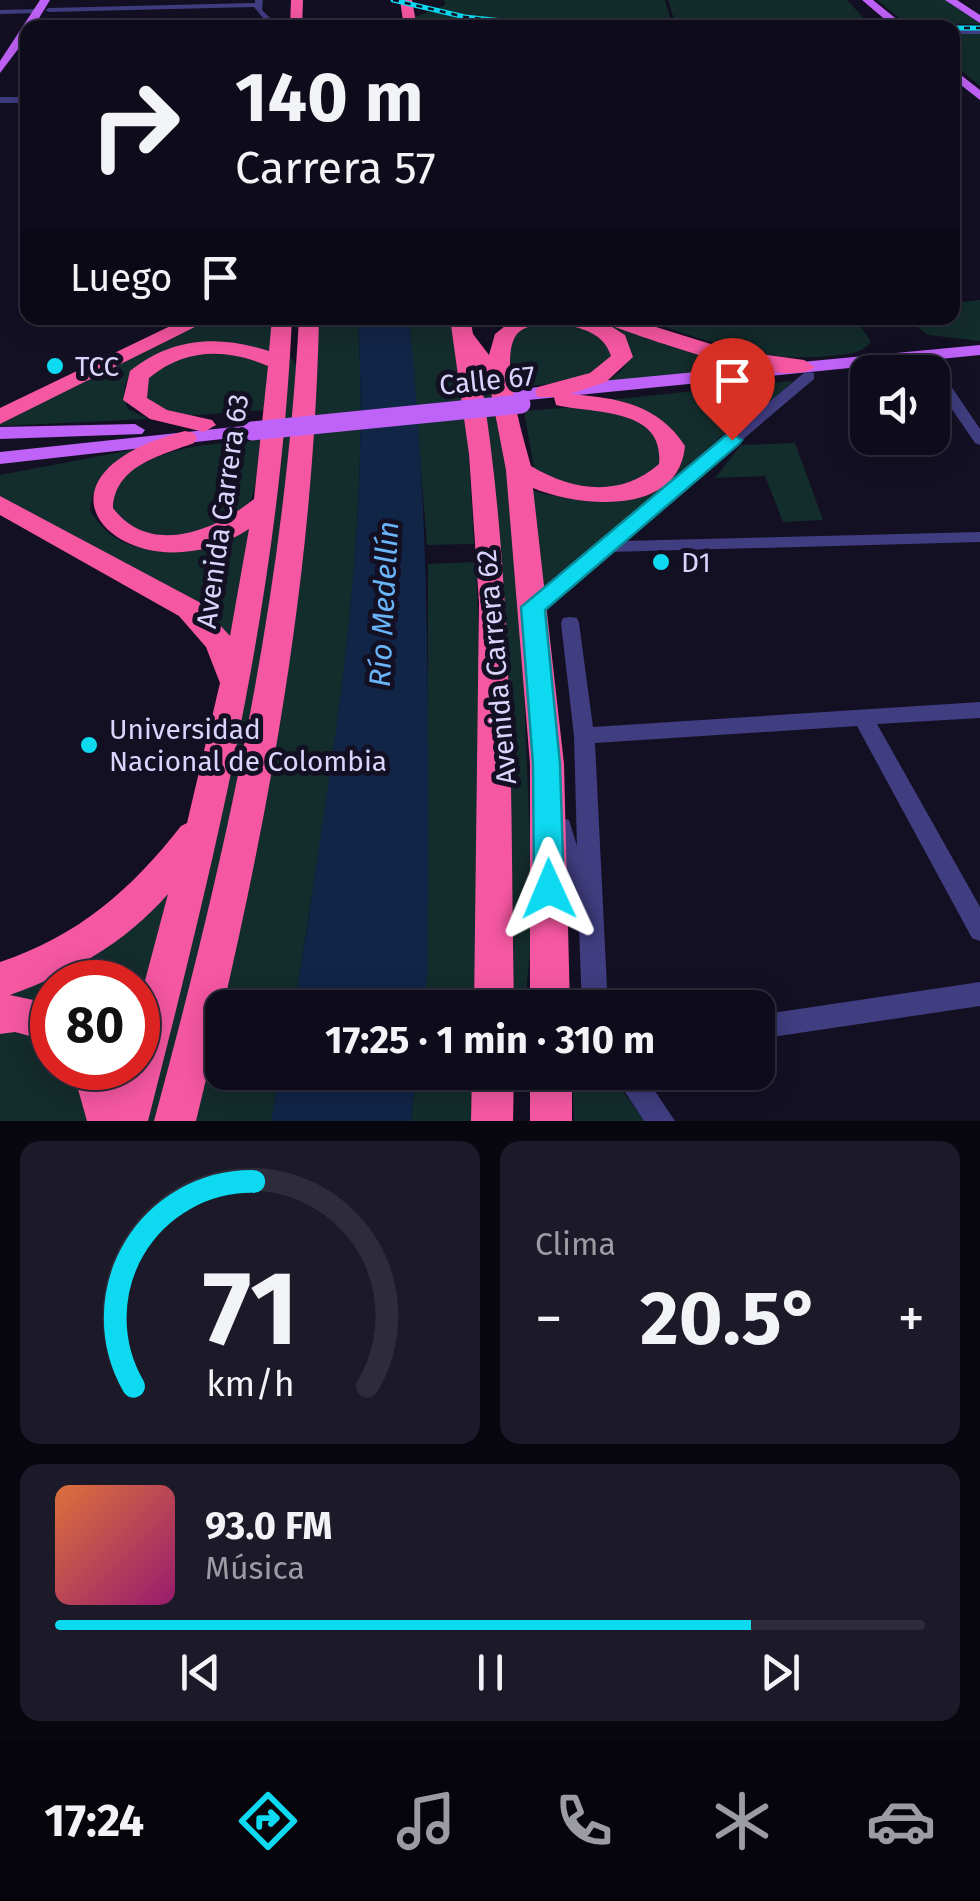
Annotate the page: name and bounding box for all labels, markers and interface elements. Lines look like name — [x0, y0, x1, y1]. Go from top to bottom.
text: 140 m — [235, 56, 424, 140]
icon: right — [70, 60, 200, 190]
text: Carrera 57 — [235, 141, 436, 195]
icon: arrive — [193, 250, 248, 305]
text: Luego — [70, 255, 173, 301]
pin — [690, 338, 775, 441]
place label: TCC — [75, 350, 120, 383]
icon: arrive — [705, 353, 760, 408]
marker: TCC — [44, 355, 66, 377]
map controls — [850, 355, 950, 455]
button: sound — [850, 355, 950, 455]
street label: Calle 67 — [438, 359, 536, 402]
street label: Avenida Carrera 63 — [190, 392, 255, 630]
water label: Río Medellín — [362, 520, 406, 688]
place label: D1 — [681, 546, 711, 579]
street label: Avenida Carrera 62 — [470, 548, 523, 786]
marker: D1 — [650, 551, 672, 573]
place label: Universidad Nacional de Colombia — [109, 713, 387, 778]
marker: Universidad Nacional de Colombia — [78, 734, 100, 756]
position arrow — [497, 837, 601, 941]
speed limit sign: 80 — [30, 960, 160, 1090]
text: 17:25 · 1 min · 310 m — [325, 1017, 655, 1063]
text: Clima — [535, 1225, 616, 1263]
text: 71 — [202, 1247, 298, 1372]
text: 20.5° — [640, 1274, 820, 1364]
text: − — [535, 1286, 563, 1352]
text: + — [898, 1286, 925, 1352]
text: km/h — [206, 1363, 294, 1405]
text: 93.0 FM — [205, 1503, 333, 1549]
text: Música — [205, 1549, 305, 1587]
icon: previous — [173, 1645, 228, 1700]
icon: pause — [463, 1645, 518, 1700]
icon: next — [753, 1645, 808, 1700]
icon: directions — [233, 1786, 303, 1856]
icon: music — [391, 1786, 461, 1856]
icon: phone — [549, 1786, 619, 1856]
icon: climate — [707, 1786, 777, 1856]
icon: car — [866, 1786, 936, 1856]
text: 17:24 — [44, 1794, 144, 1848]

